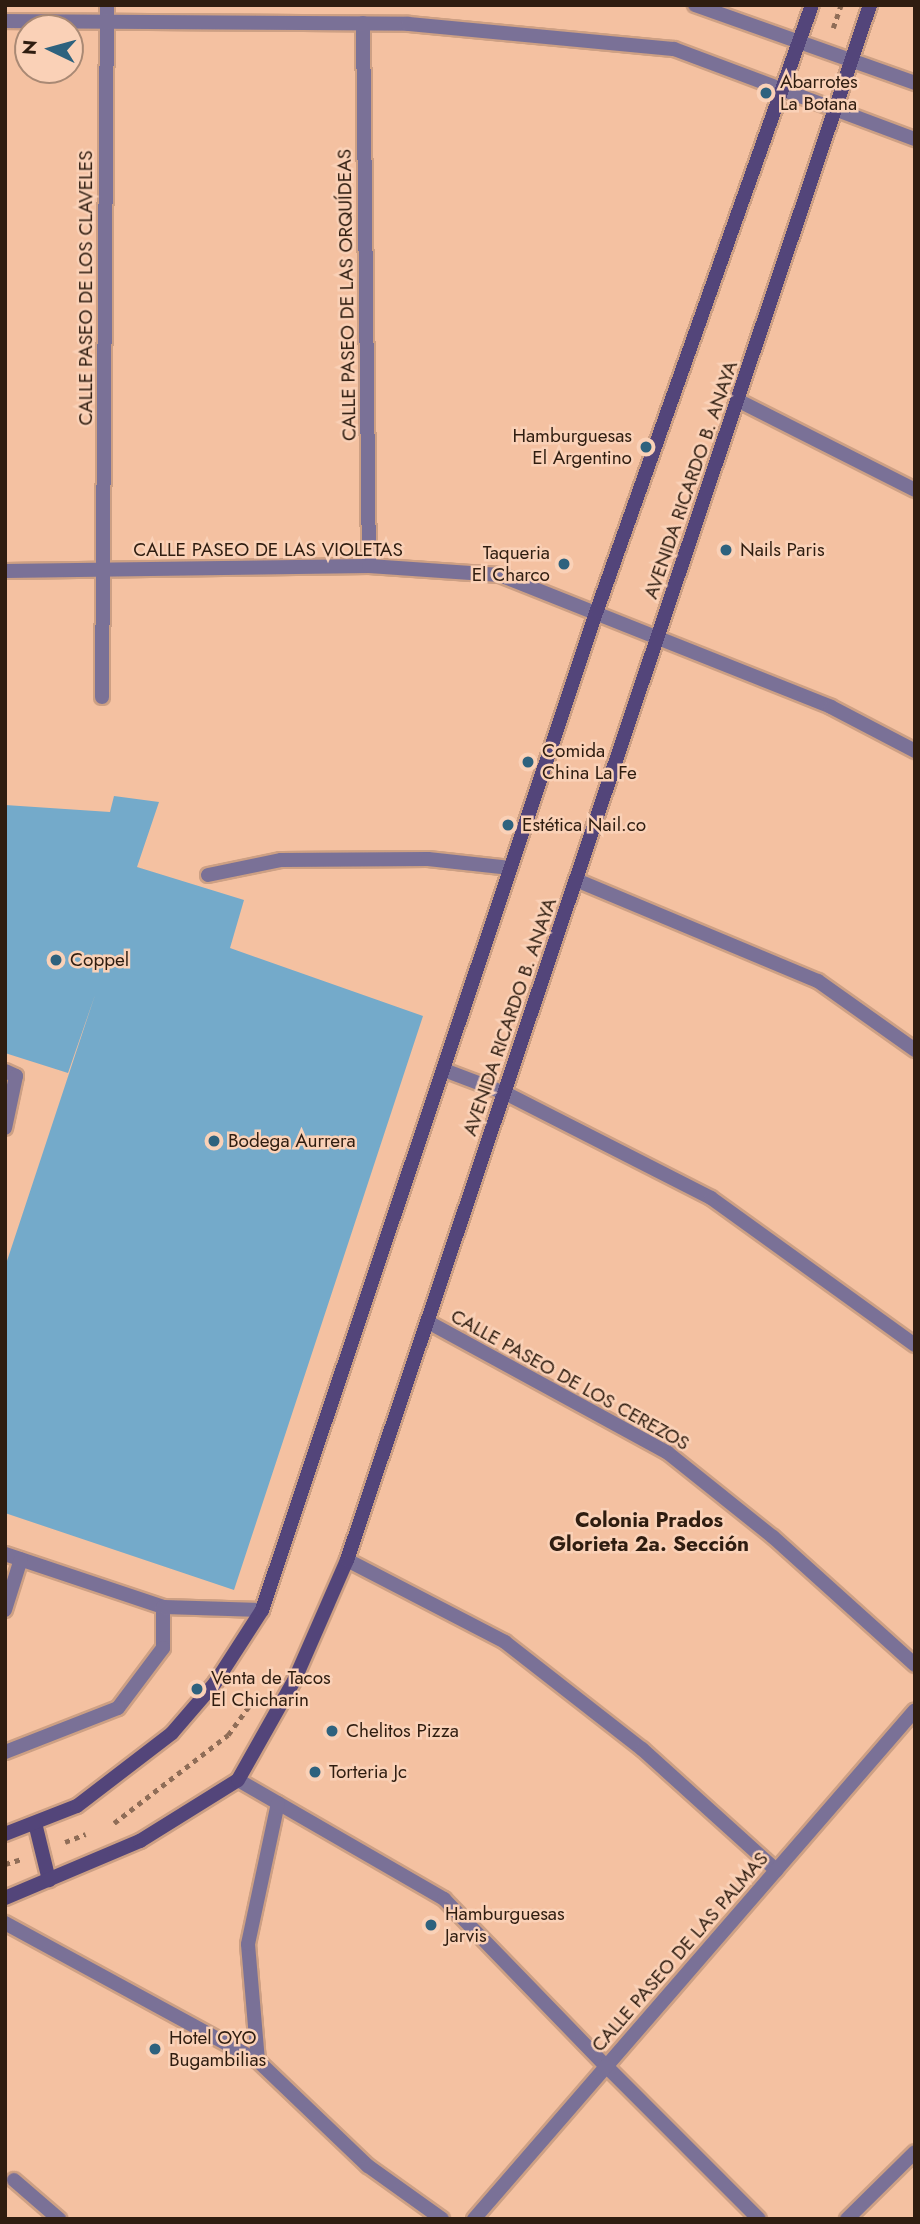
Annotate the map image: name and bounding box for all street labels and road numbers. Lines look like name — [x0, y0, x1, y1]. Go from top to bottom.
street label: CALLE PASEO DE LAS ORQUÍDEAS — [333, 149, 361, 441]
street label: CALLE PASEO DE LOS CLAVELES — [75, 150, 97, 426]
street label: AVENIDA RICARDO B. ANAYA — [640, 358, 742, 602]
street label: CALLE PASEO DE LAS VIOLETAS — [133, 539, 403, 561]
street label: AVENIDA RICARDO B. ANAYA — [459, 895, 561, 1139]
street label: CALLE PASEO DE LOS CEREZOS — [447, 1305, 693, 1455]
street label: CALLE PASEO DE LAS PALMAS — [587, 1848, 773, 2056]

